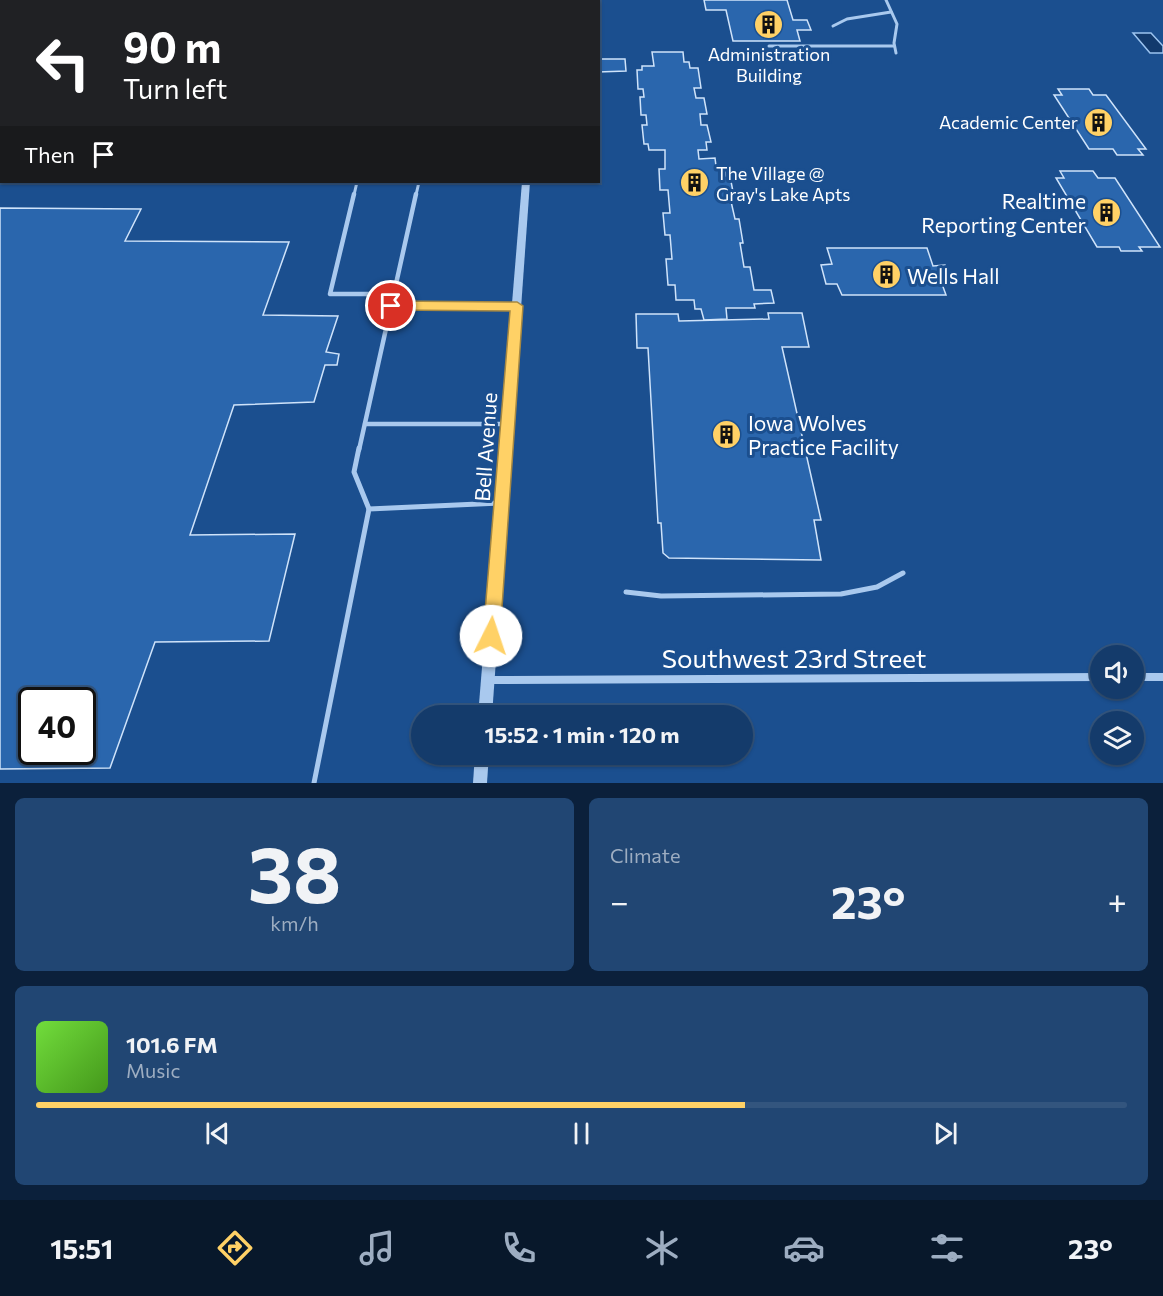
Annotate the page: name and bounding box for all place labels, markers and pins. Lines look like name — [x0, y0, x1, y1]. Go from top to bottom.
building icon: Administration Building — [753, 9, 785, 41]
place label: Administration Building — [708, 43, 830, 86]
building icon: Academic Center — [1083, 106, 1115, 138]
place label: Academic Center — [939, 111, 1078, 133]
place label: The Village @ Gray's Lake Apts — [716, 162, 851, 205]
building icon: The Village @ Gray's Lake Apts — [679, 167, 711, 199]
place label: Realtime Reporting Center — [921, 188, 1086, 237]
building icon: Realtime Reporting Center — [1091, 196, 1123, 228]
building icon: Wells Hall — [870, 259, 902, 291]
place label: Wells Hall — [907, 263, 1000, 288]
pin — [365, 280, 416, 331]
place label: Iowa Wolves Practice Facility — [748, 410, 899, 459]
building icon: Iowa Wolves Practice Facility — [711, 418, 743, 450]

